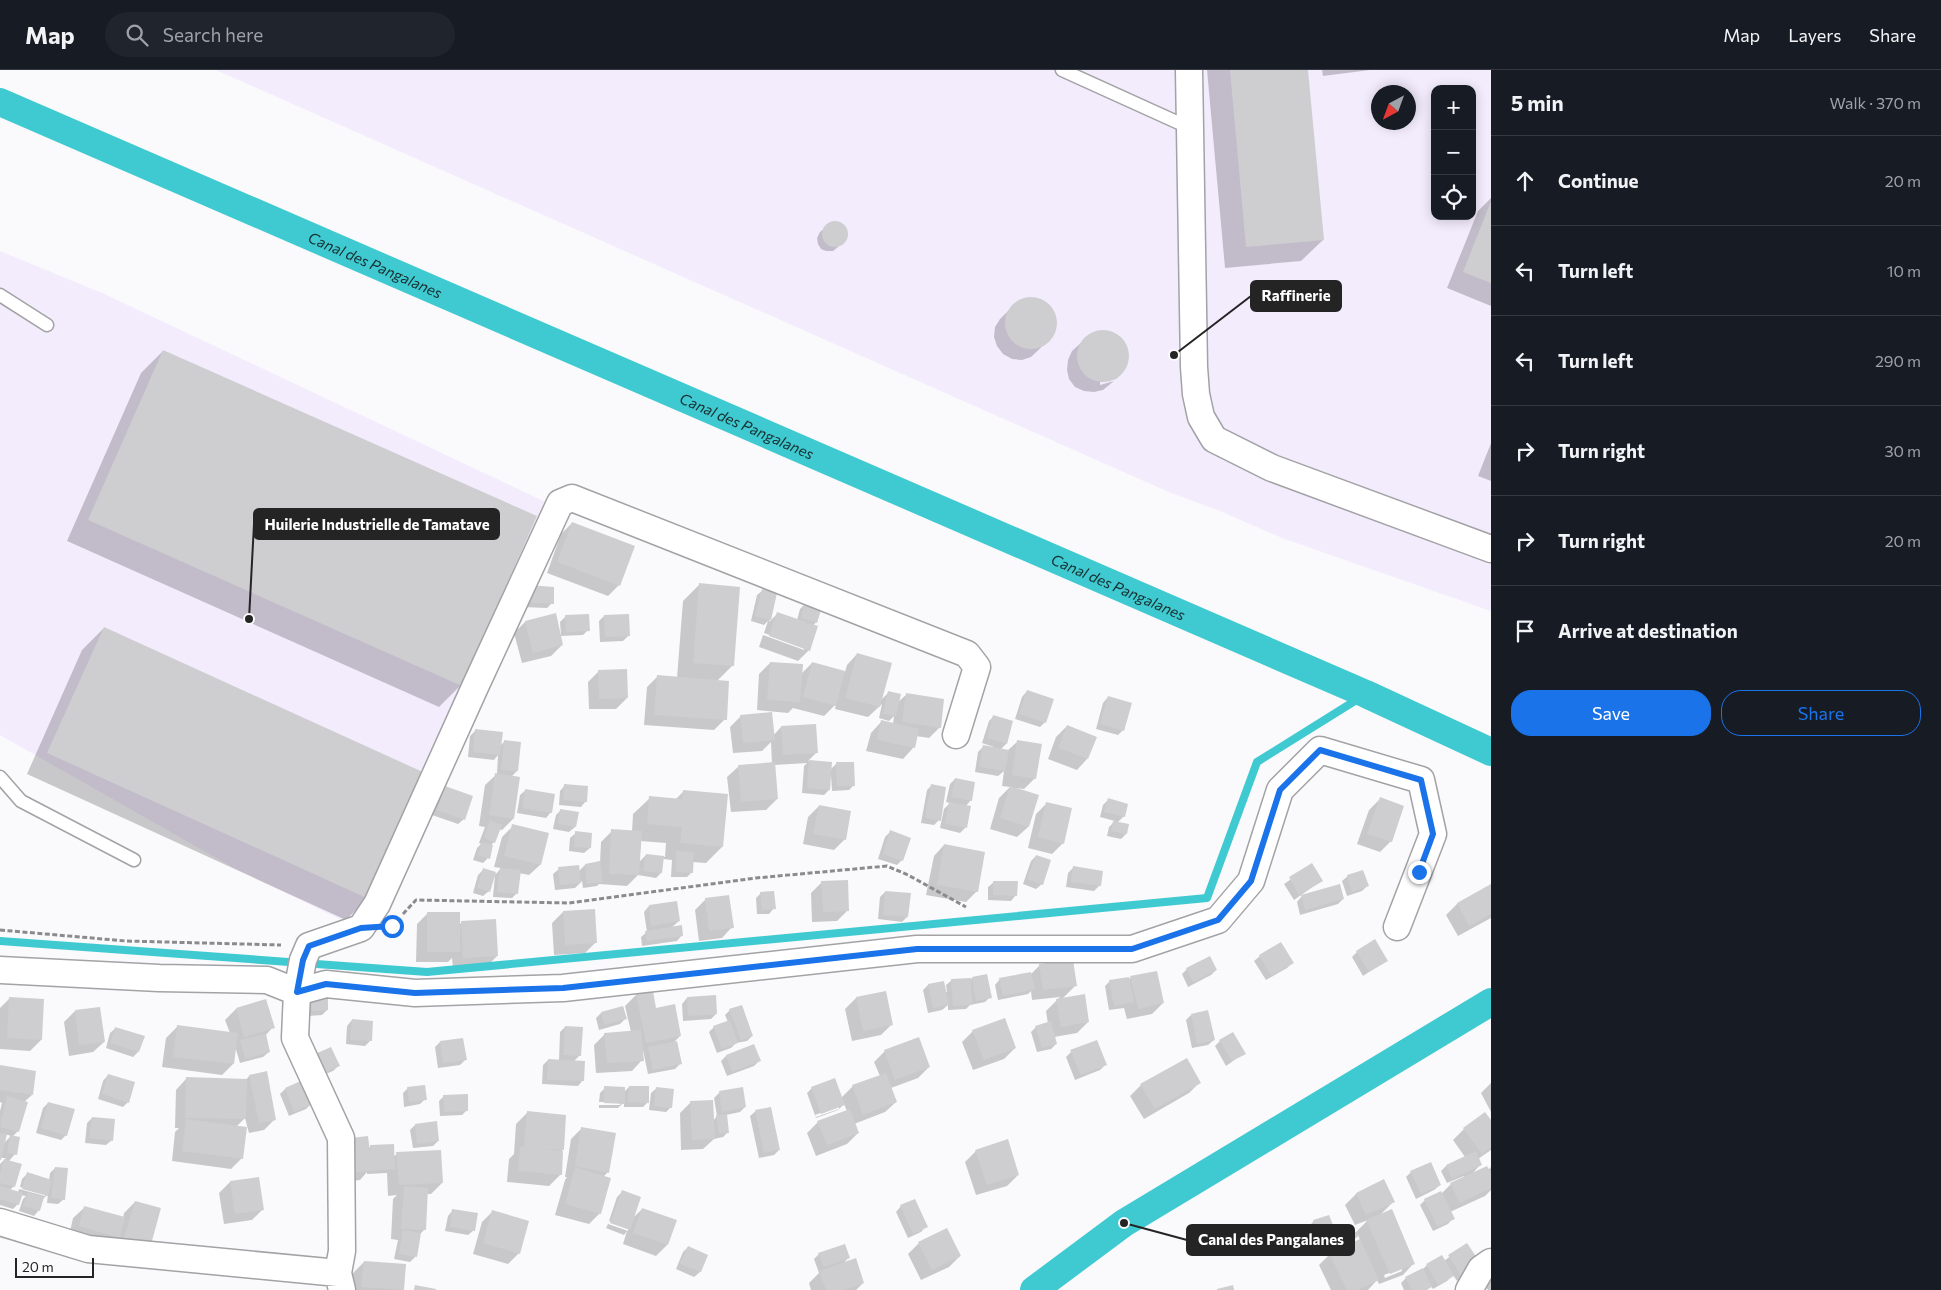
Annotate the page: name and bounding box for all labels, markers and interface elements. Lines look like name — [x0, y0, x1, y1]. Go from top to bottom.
search box — [105, 12, 455, 57]
text: Map — [25, 20, 75, 49]
icon: search — [123, 21, 151, 49]
text: Search here — [163, 23, 263, 46]
text: Map — [1723, 24, 1760, 46]
text: Layers — [1788, 24, 1841, 46]
text: Share — [1869, 24, 1916, 46]
north arrow — [1371, 85, 1416, 130]
map controls — [1431, 85, 1476, 220]
button: + — [1431, 85, 1476, 130]
text: 5 min — [1511, 90, 1564, 115]
text: Walk · 370 m — [1830, 93, 1921, 112]
button: − — [1431, 130, 1476, 175]
icon: ahead — [1511, 167, 1539, 195]
text: Continue — [1558, 169, 1638, 192]
text: 20 m — [1885, 171, 1921, 190]
button: locate — [1431, 175, 1476, 220]
water label: Canal des Pangalanes — [305, 228, 445, 302]
icon: left — [1511, 257, 1539, 285]
text: Turn left — [1558, 259, 1633, 282]
text: 10 m — [1887, 261, 1921, 280]
callout: Raffinerie — [1251, 281, 1341, 311]
text: Raffinerie — [1261, 286, 1331, 304]
icon: left — [1511, 347, 1539, 375]
text: Turn left — [1558, 349, 1633, 372]
text: 290 m — [1875, 351, 1921, 370]
water label: Canal des Pangalanes — [677, 389, 817, 463]
icon: right — [1511, 437, 1539, 465]
text: Turn right — [1558, 439, 1645, 462]
text: 30 m — [1884, 441, 1921, 460]
callout: Huilerie Industrielle de Tamatave — [254, 509, 499, 539]
text: Huilerie Industrielle de Tamatave — [264, 515, 490, 533]
icon: right — [1511, 527, 1539, 555]
text: Turn right — [1558, 529, 1645, 552]
text: 20 m — [1885, 531, 1921, 550]
water label: Canal des Pangalanes — [1049, 550, 1188, 624]
icon: arrive — [1511, 617, 1539, 645]
text: Arrive at destination — [1558, 619, 1738, 642]
button: Save — [1511, 690, 1711, 736]
button: Share — [1721, 690, 1921, 736]
route end — [1408, 861, 1431, 884]
route start — [381, 915, 404, 938]
callout: Canal des Pangalanes — [1187, 1225, 1354, 1255]
text: Canal des Pangalanes — [1198, 1230, 1344, 1248]
scale bar — [15, 1255, 94, 1278]
text: 20 m — [22, 1258, 54, 1275]

